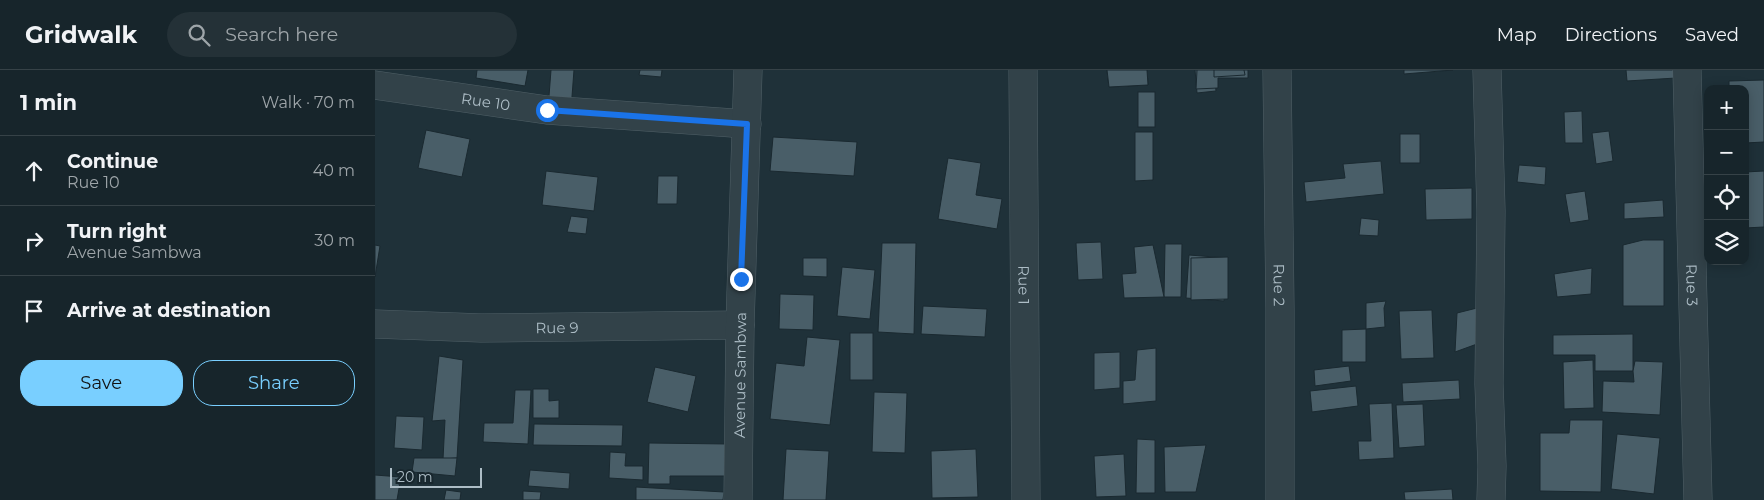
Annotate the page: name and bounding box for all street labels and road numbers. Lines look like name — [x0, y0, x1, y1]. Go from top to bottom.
street label: Rue 10 — [460, 88, 512, 114]
street label: Rue 3 — [1682, 263, 1703, 306]
street label: Rue 2 — [1270, 264, 1289, 306]
street label: Rue 1 — [1015, 265, 1034, 305]
street label: Avenue Sambwa — [729, 312, 750, 438]
street label: Rue 9 — [535, 317, 579, 337]

